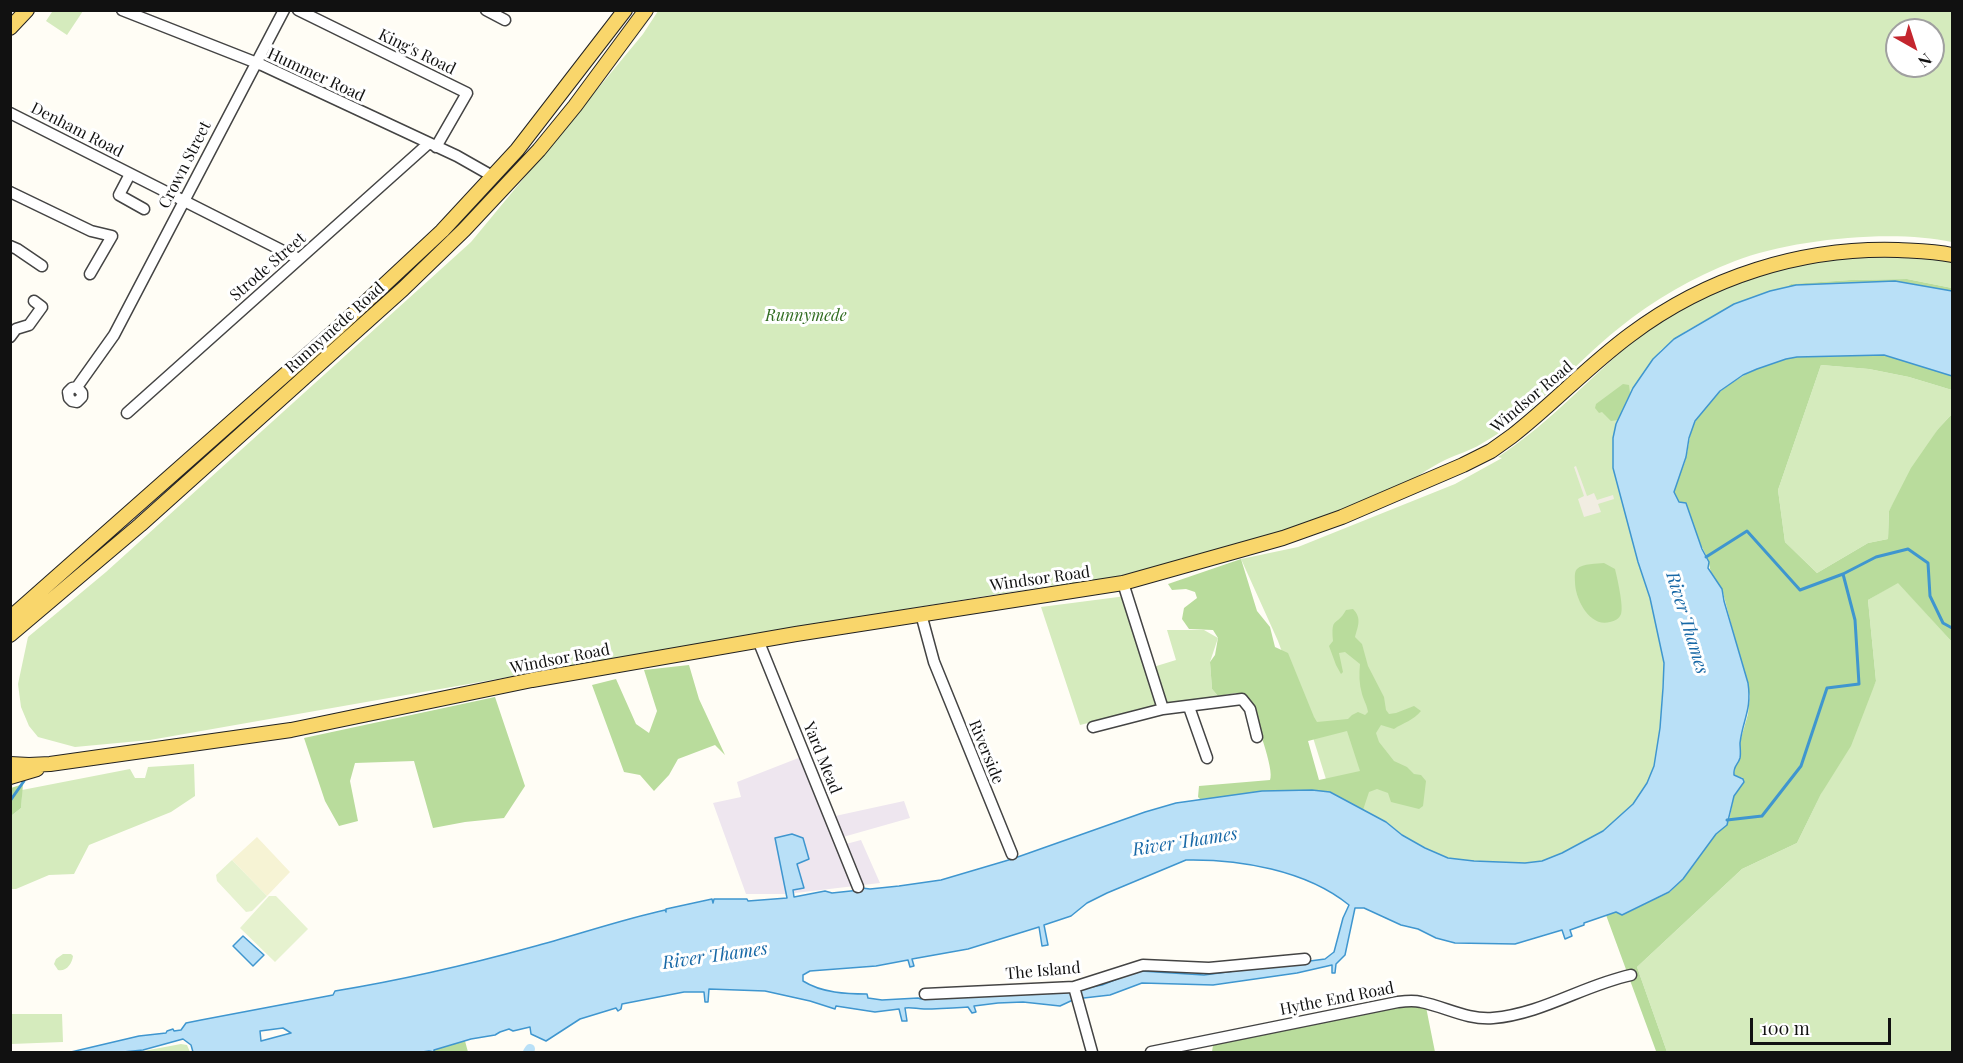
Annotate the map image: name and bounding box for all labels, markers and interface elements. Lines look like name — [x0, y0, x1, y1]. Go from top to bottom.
north arrow — [1885, 18, 1945, 78]
street label: King's Road — [375, 25, 459, 79]
street label: Hummer Road — [264, 44, 368, 106]
text: N — [1914, 49, 1936, 73]
street label: Denham Road — [28, 98, 126, 162]
street label: Crown Street — [155, 118, 215, 212]
street label: Strode Street — [226, 229, 310, 305]
street label: Runnymede Road — [281, 278, 389, 378]
park label: Runnymede — [765, 306, 847, 326]
street label: Windsor Road — [1487, 357, 1577, 437]
street label: Windsor Road — [989, 562, 1091, 596]
water label: River Thames — [1661, 569, 1713, 677]
street label: Windsor Road — [509, 640, 611, 678]
street label: Riverside — [965, 717, 1007, 787]
street label: Yard Mead — [799, 719, 845, 797]
water label: River Thames — [1131, 823, 1239, 861]
water label: River Thames — [661, 938, 769, 974]
street label: The Island — [1005, 958, 1081, 984]
street label: Hythe End Road — [1278, 979, 1396, 1019]
scale bar — [1753, 1006, 1894, 1044]
text: 100 m — [1761, 1016, 1810, 1040]

